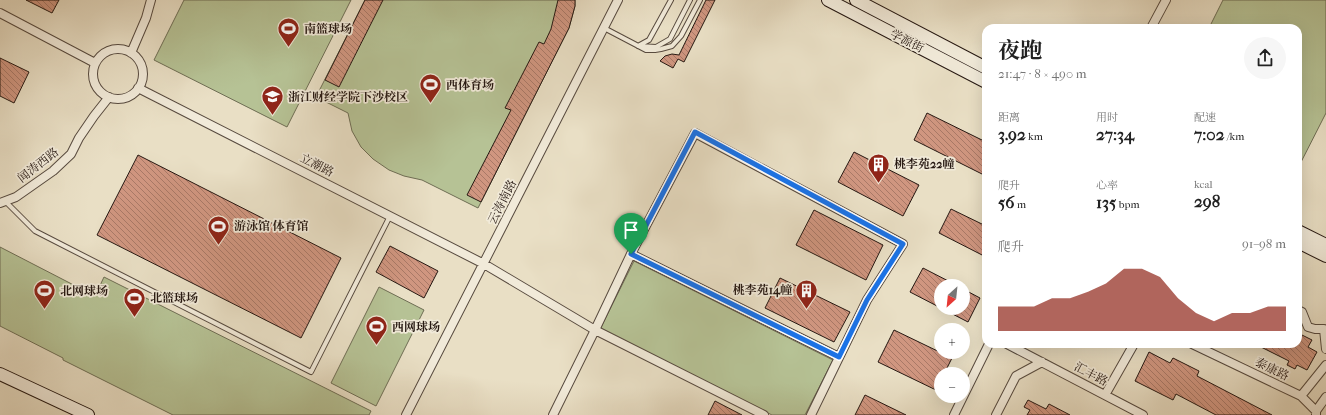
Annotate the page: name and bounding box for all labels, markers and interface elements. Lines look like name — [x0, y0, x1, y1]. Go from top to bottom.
sports icon: 南篮球场 — [276, 16, 302, 49]
place label: 南篮球场 — [304, 22, 352, 36]
street label: 学源街 — [888, 27, 927, 56]
button: share — [1244, 37, 1286, 79]
text: 夜跑 — [998, 38, 1042, 64]
text: 21:47 · 8 × 490 m — [998, 66, 1087, 81]
sports icon: 西体育场 — [418, 72, 444, 105]
place label: 西体育场 — [446, 78, 494, 92]
school or university icon: 浙江财经学院下沙校区 — [259, 84, 285, 117]
place label: 浙江财经学院下沙校区 — [288, 90, 408, 104]
text: 距离 — [998, 111, 1020, 124]
text: 用时 — [1096, 111, 1118, 124]
text: 配速 — [1194, 111, 1216, 124]
text: 3.92 — [998, 124, 1026, 144]
text: 27:34 — [1096, 124, 1134, 144]
text: 7:02 — [1194, 124, 1224, 144]
text: km — [1026, 130, 1043, 143]
text: /km — [1224, 130, 1244, 143]
street label: 闻涛西路 — [15, 145, 61, 185]
street label: 立潮路 — [298, 151, 336, 179]
building icon: 桃李苑22幢 — [865, 151, 891, 184]
place label: 桃李苑22幢 — [894, 157, 955, 171]
street label: 云涛南路 — [485, 177, 519, 227]
text: kcal — [1194, 178, 1213, 191]
text: 爬升 — [998, 179, 1020, 192]
text: 心率 — [1096, 179, 1118, 192]
text: 298 — [1194, 191, 1220, 211]
text: 56 — [998, 192, 1015, 212]
text: 135 — [1096, 192, 1116, 212]
text: m — [1015, 198, 1026, 211]
text: bpm — [1116, 198, 1140, 211]
sports icon: 游泳馆 体育馆 — [206, 213, 232, 246]
pin — [614, 213, 648, 254]
place label: 游泳馆 体育馆 — [234, 219, 309, 233]
icon: arrive — [620, 219, 642, 241]
text: 91–98 m — [1242, 236, 1286, 251]
text: 爬升 — [998, 239, 1024, 254]
building icon: 桃李苑14幢 — [794, 277, 820, 310]
sports icon: 北网球场 — [31, 278, 57, 311]
north arrow — [934, 279, 970, 315]
map controls — [934, 279, 970, 403]
place label: 桃李苑14幢 — [733, 283, 793, 298]
place label: 北网球场 — [60, 284, 108, 298]
sports icon: 北篮球场 — [122, 285, 148, 318]
place label: 北篮球场 — [150, 291, 198, 305]
sports icon: 西网球场 — [364, 314, 390, 347]
place label: 西网球场 — [392, 320, 440, 334]
button: + — [934, 323, 970, 359]
street label: 泰康路 — [1253, 355, 1291, 383]
street label: 汇丰路 — [1072, 359, 1110, 389]
button: − — [934, 367, 970, 403]

